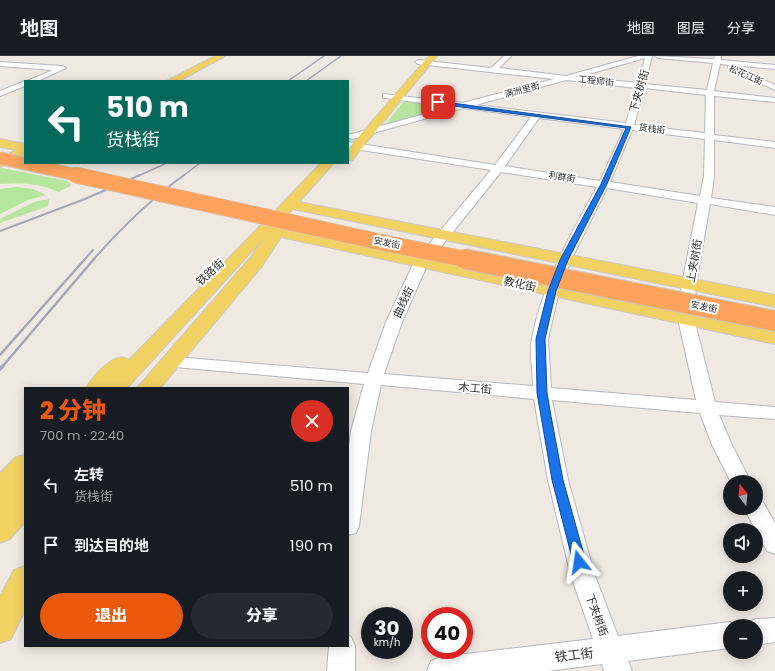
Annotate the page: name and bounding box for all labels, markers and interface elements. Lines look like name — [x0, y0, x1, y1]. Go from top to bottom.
text: 地图 — [20, 15, 58, 42]
text: 地图 — [627, 18, 655, 38]
text: 图层 — [677, 18, 705, 38]
text: 分享 — [727, 18, 755, 38]
street label: 松花江街 — [727, 62, 765, 88]
street label: 下夹树街 — [625, 68, 653, 114]
street label: 工程师街 — [577, 73, 615, 89]
street label: 满洲里街 — [503, 80, 541, 100]
pin — [421, 85, 455, 119]
text: 510 m — [106, 88, 189, 127]
icon: arrive — [427, 91, 449, 113]
icon: left — [40, 96, 92, 148]
street label: 货栈街 — [638, 121, 666, 137]
text: 货栈街 — [106, 127, 160, 152]
street label: 利群街 — [548, 169, 576, 185]
street label: 安发街 — [373, 234, 401, 252]
street label: 上夹树街 — [682, 238, 706, 284]
street label: 铁路街 — [192, 255, 228, 289]
street label: 教化街 — [502, 273, 538, 295]
street label: 曲线街 — [389, 284, 417, 320]
street label: 安发街 — [690, 299, 718, 315]
street label: 木工街 — [458, 379, 492, 397]
text: 2 分钟 — [40, 394, 106, 427]
button: close — [291, 400, 333, 442]
text: 700 m · 22:40 — [40, 426, 124, 445]
text: 左转 — [74, 464, 104, 485]
icon: left — [40, 474, 62, 496]
text: 510 m — [290, 475, 333, 496]
north arrow — [723, 475, 763, 515]
map controls — [723, 475, 763, 659]
text: 货栈街 — [74, 487, 113, 506]
button: sound — [723, 523, 763, 563]
icon: arrive — [40, 534, 62, 556]
text: 到达目的地 — [74, 535, 149, 556]
text: 190 m — [290, 535, 333, 556]
position arrow — [558, 541, 600, 583]
button: + — [723, 571, 763, 611]
street label: 下夹树街 — [582, 592, 612, 638]
button: 退出 — [40, 593, 183, 639]
button: 分享 — [191, 593, 333, 639]
speed limit sign: 40 — [421, 607, 473, 659]
text: 30 — [374, 614, 400, 642]
button: − — [723, 619, 763, 659]
text: km/h — [374, 635, 400, 650]
street label: 铁工街 — [553, 643, 595, 667]

